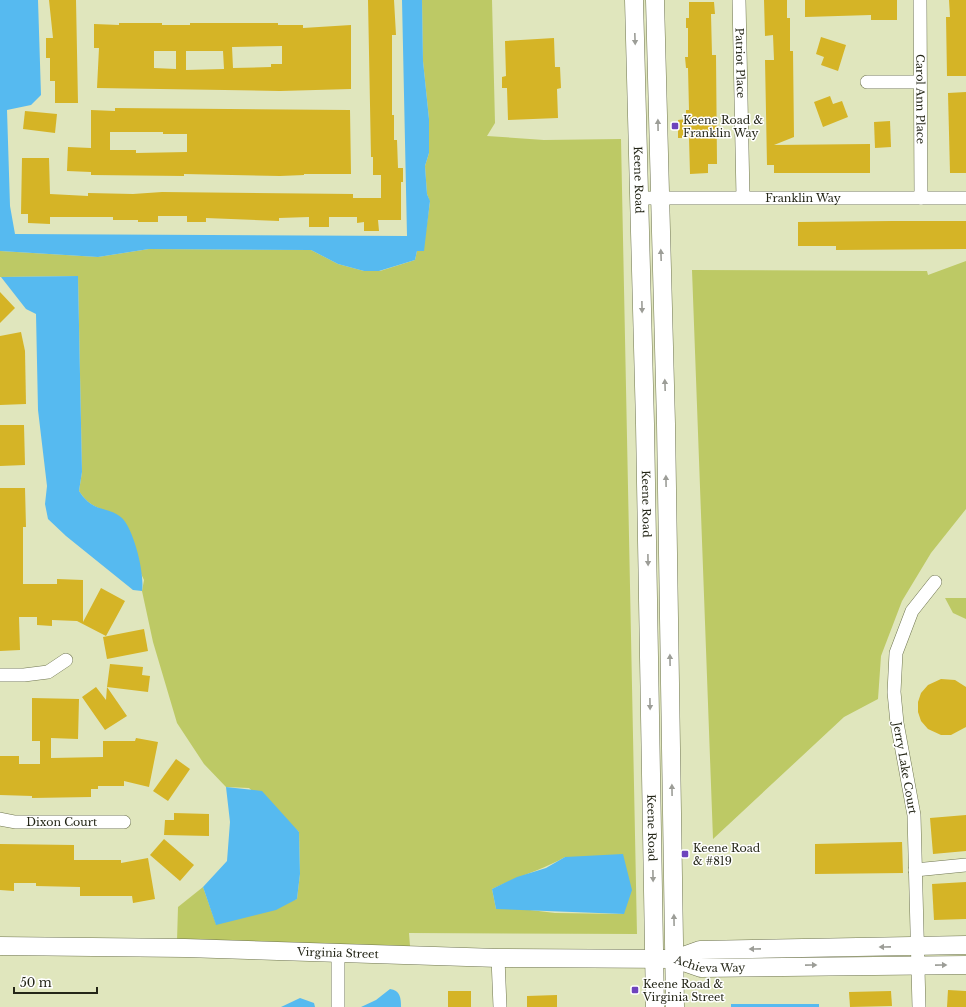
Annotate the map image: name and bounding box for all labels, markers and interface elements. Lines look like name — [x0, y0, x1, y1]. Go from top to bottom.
street label: Patriot Place — [733, 27, 748, 98]
one-way arrow — [632, 33, 639, 45]
street label: Carol Ann Place — [913, 54, 928, 144]
place label: Keene Road & Franklin Way — [683, 113, 763, 140]
one-way arrow — [655, 118, 661, 131]
marker: Keene Road & Franklin Way — [670, 121, 680, 131]
street label: Keene Road — [631, 146, 647, 214]
street label: Franklin Way — [765, 191, 841, 205]
one-way arrow — [658, 248, 664, 261]
one-way arrow — [639, 301, 646, 313]
one-way arrow — [661, 379, 668, 391]
street label: Keene Road — [639, 470, 654, 538]
one-way arrow — [663, 475, 670, 487]
one-way arrow — [644, 554, 651, 566]
one-way arrow — [666, 654, 673, 666]
one-way arrow — [647, 698, 653, 711]
street label: Jerry Lake Court — [890, 719, 920, 816]
one-way arrow — [669, 783, 675, 796]
street label: Keene Road — [644, 794, 660, 862]
street label: Dixon Court — [26, 815, 98, 829]
place label: Keene Road & #819 — [693, 841, 761, 868]
marker: Keene Road & #819 — [680, 849, 690, 859]
one-way arrow — [650, 870, 656, 883]
one-way arrow — [671, 913, 677, 926]
one-way arrow — [878, 944, 891, 950]
street label: Virginia Street — [296, 945, 380, 961]
one-way arrow — [748, 946, 761, 952]
street label: Achieva Way — [672, 952, 745, 975]
one-way arrow — [805, 962, 817, 969]
one-way arrow — [935, 962, 948, 968]
scale bar — [14, 969, 97, 995]
text: 50 m — [20, 975, 52, 990]
place label: Keene Road & Virginia Street — [642, 977, 725, 1004]
marker: Keene Road & Virginia Street — [630, 985, 640, 995]

